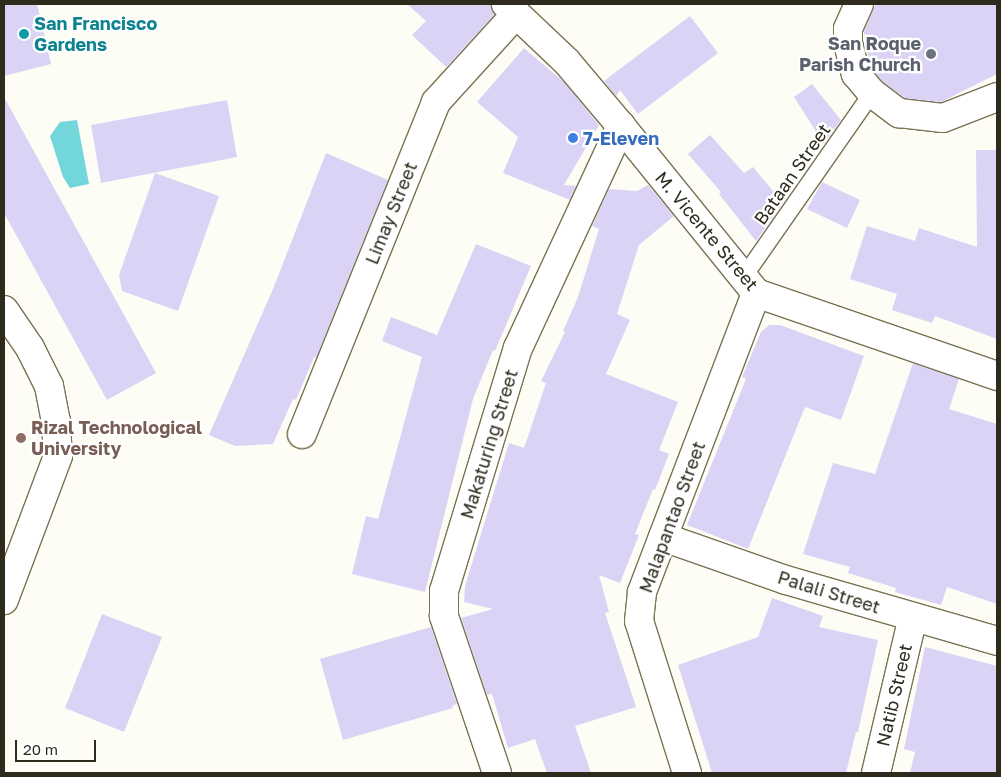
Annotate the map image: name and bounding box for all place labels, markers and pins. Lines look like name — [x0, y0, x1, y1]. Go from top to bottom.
place label: San Francisco Gardens — [34, 13, 157, 56]
marker: San Francisco Gardens — [18, 28, 30, 40]
place label: San Roque Parish Church — [799, 33, 921, 76]
marker: San Roque Parish Church — [925, 48, 937, 60]
place label: 7-Eleven — [583, 127, 659, 149]
marker: 7-Eleven — [567, 132, 579, 144]
place label: Rizal Technological University — [31, 417, 202, 459]
marker: Rizal Technological University — [15, 432, 27, 444]

